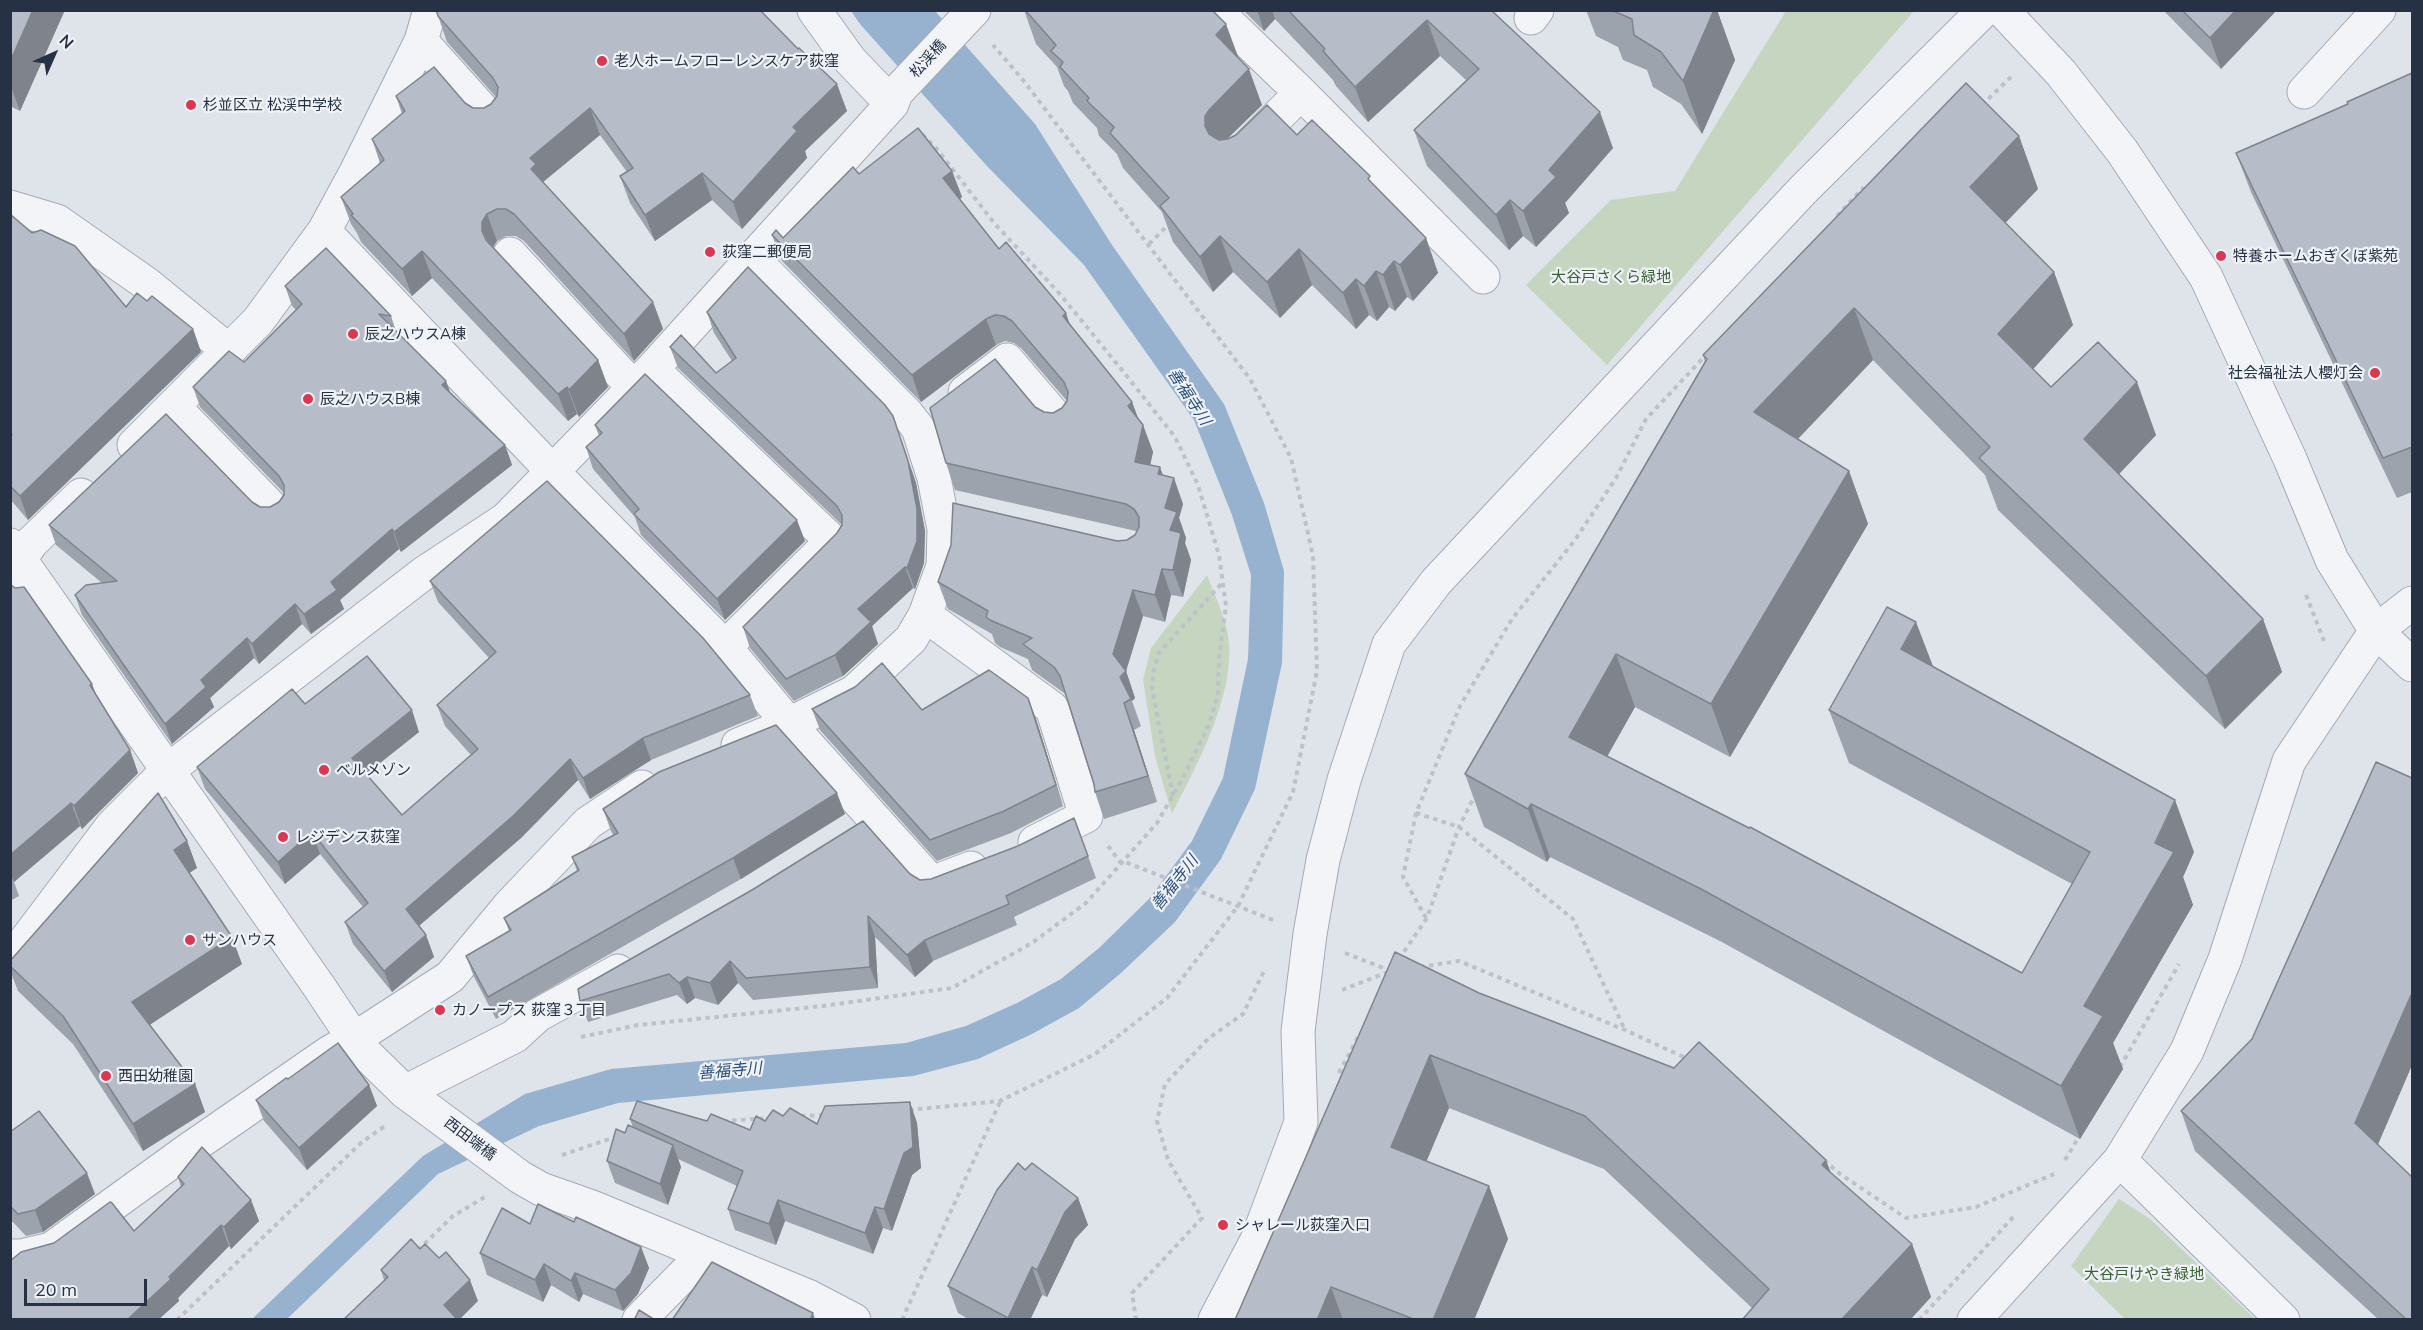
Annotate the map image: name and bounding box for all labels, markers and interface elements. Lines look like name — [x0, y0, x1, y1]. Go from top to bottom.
north arrow — [24, 24, 84, 84]
text: N — [55, 30, 78, 53]
street label: 松渓橋 — [906, 36, 950, 82]
place label: 老人ホームフローレンスケア荻窪 — [614, 52, 839, 70]
marker: 老人ホームフローレンスケア荻窪 — [595, 54, 609, 68]
place label: 杉並区立 松渓中学校 — [203, 96, 342, 114]
marker: 杉並区立 松渓中学校 — [184, 98, 198, 112]
place label: 荻窪二郵便局 — [722, 243, 812, 261]
marker: 荻窪二郵便局 — [703, 245, 717, 259]
place label: 特養ホームおぎくぼ紫苑 — [2233, 247, 2398, 265]
marker: 特養ホームおぎくぼ紫苑 — [2214, 249, 2228, 263]
park label: 大谷戸さくら緑地 — [1551, 268, 1671, 286]
place label: 辰之ハウスA棟 — [365, 325, 466, 343]
marker: 辰之ハウスA棟 — [346, 327, 360, 341]
place label: 社会福祉法人櫻灯会 — [2228, 364, 2363, 382]
water label: 善福寺川 — [1164, 365, 1214, 429]
marker: 社会福祉法人櫻灯会 — [2368, 366, 2382, 380]
place label: 辰之ハウスB棟 — [320, 390, 420, 408]
marker: 辰之ハウスB棟 — [301, 392, 315, 406]
place label: ベルメゾン — [336, 761, 411, 779]
marker: ベルメゾン — [317, 763, 331, 777]
place label: レジデンス荻窪 — [295, 828, 400, 846]
marker: レジデンス荻窪 — [276, 830, 290, 844]
water label: 善福寺川 — [1148, 852, 1202, 914]
place label: サンハウス — [202, 931, 277, 949]
marker: サンハウス — [183, 933, 197, 947]
place label: カノープス 荻窪３丁目 — [452, 1001, 606, 1019]
marker: カノープス 荻窪３丁目 — [433, 1003, 447, 1017]
water label: 善福寺川 — [697, 1059, 763, 1083]
place label: 西田幼稚園 — [118, 1067, 193, 1085]
marker: 西田幼稚園 — [99, 1069, 113, 1083]
street label: 西田端橋 — [441, 1114, 499, 1164]
place label: シャレール荻窪入口 — [1235, 1216, 1370, 1234]
marker: シャレール荻窪入口 — [1216, 1218, 1230, 1232]
park label: 大谷戸けやき緑地 — [2084, 1265, 2204, 1283]
scale bar — [27, 1267, 150, 1305]
text: 20 m — [35, 1278, 77, 1301]

